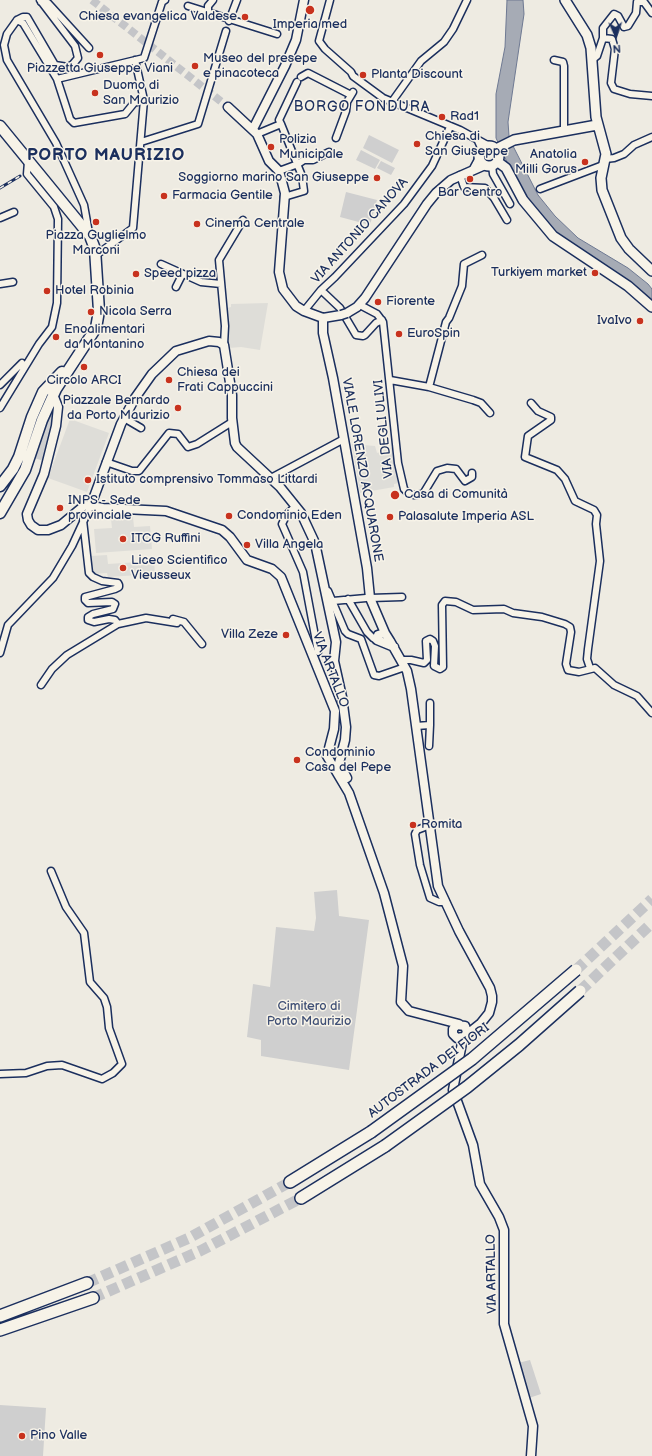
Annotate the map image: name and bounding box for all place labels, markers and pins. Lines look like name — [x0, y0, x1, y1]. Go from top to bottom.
marker: Imperia med — [304, 4, 316, 16]
place label: Chiesa evangelica Valdese — [79, 9, 237, 25]
marker: Chiesa evangelica Valdese — [240, 12, 250, 22]
place label: Imperia med — [273, 17, 347, 33]
marker: Piazzetta Giuseppe Viani — [95, 50, 105, 60]
place label: Museo del presepe e pinacoteca — [203, 51, 317, 82]
place label: Piazzetta Giuseppe Viani — [27, 61, 173, 77]
marker: Museo del presepe e pinacoteca — [190, 61, 200, 71]
place label: Planta Discount — [371, 67, 463, 83]
marker: Planta Discount — [358, 70, 368, 80]
place label: Duomo di San Maurizio — [103, 78, 179, 109]
marker: Duomo di San Maurizio — [90, 88, 100, 98]
place label: Rad1 — [450, 109, 479, 125]
marker: Rad1 — [437, 112, 447, 122]
place label: Chiesa di San Giuseppe — [425, 129, 508, 160]
place label: Polizia Municipale — [279, 132, 343, 163]
marker: Chiesa di San Giuseppe — [412, 139, 422, 149]
marker: Polizia Municipale — [266, 142, 276, 152]
place label: Anatolia Milli Gorus — [515, 147, 577, 178]
marker: Anatolia Milli Gorus — [580, 157, 590, 167]
place label: Soggiorno marino San Giuseppe — [178, 170, 369, 186]
marker: Soggiorno marino San Giuseppe — [372, 173, 382, 183]
marker: Bar Centro — [465, 174, 475, 184]
place label: Bar Centro — [438, 185, 502, 201]
place label: Farmacia Gentile — [172, 188, 273, 204]
marker: Farmacia Gentile — [159, 191, 169, 201]
place label: Cinema Centrale — [205, 216, 305, 232]
marker: Piazza Guglielmo Marconi — [91, 217, 101, 227]
marker: Cinema Centrale — [192, 219, 202, 229]
place label: Piazza Guglielmo Marconi — [46, 228, 146, 259]
place label: Turkiyem market — [491, 265, 587, 281]
place label: Speed pizza — [144, 266, 216, 282]
marker: Turkiyem market — [590, 268, 600, 278]
marker: Speed pizza — [131, 269, 141, 279]
place label: Hotel Robinia — [55, 283, 134, 299]
marker: Hotel Robinia — [42, 286, 52, 296]
place label: Fiorente — [386, 294, 435, 310]
marker: Fiorente — [373, 297, 383, 307]
place label: Nicola Serra — [99, 304, 172, 320]
marker: Nicola Serra — [86, 307, 96, 317]
place label: IvaIvo — [597, 313, 632, 329]
marker: IvaIvo — [635, 316, 645, 326]
place label: Enoalimentari da Montanino — [64, 322, 145, 353]
place label: EuroSpin — [407, 326, 460, 342]
marker: EuroSpin — [394, 329, 404, 339]
marker: Enoalimentari da Montanino — [51, 332, 61, 342]
marker: Circolo ARCI — [79, 362, 89, 372]
place label: Chiesa dei Frati Cappuccini — [177, 365, 273, 396]
place label: Circolo ARCI — [46, 373, 122, 389]
marker: Chiesa dei Frati Cappuccini — [164, 375, 174, 385]
place label: Piazzale Bernardo da Porto Maurizio — [63, 393, 170, 424]
marker: Piazzale Bernardo da Porto Maurizio — [173, 403, 183, 413]
place label: Istituto comprensivo Tommaso Littardi — [96, 472, 318, 488]
marker: Istituto comprensivo Tommaso Littardi — [83, 475, 93, 485]
place label: Casa di Comunità — [404, 487, 508, 503]
marker: Casa di Comunità — [389, 489, 401, 501]
place label: INPS - Sede provinciale — [68, 493, 140, 524]
marker: INPS - Sede provinciale — [55, 503, 65, 513]
place label: Condominio Eden — [237, 508, 342, 524]
place label: Palasalute Imperia ASL — [398, 509, 534, 525]
marker: Condominio Eden — [224, 511, 234, 521]
marker: Palasalute Imperia ASL — [385, 512, 395, 522]
place label: ITCG Ruffini — [131, 531, 201, 547]
marker: ITCG Ruffini — [118, 534, 128, 544]
place label: Villa Angela — [255, 537, 323, 553]
marker: Villa Angela — [242, 540, 252, 550]
place label: Liceo Scientifico Vieusseux — [131, 553, 228, 584]
marker: Liceo Scientifico Vieusseux — [118, 563, 128, 573]
place label: Villa Zeze — [221, 627, 278, 643]
marker: Villa Zeze — [281, 630, 291, 640]
place label: Condominio Casa del Pepe — [305, 745, 391, 776]
marker: Condominio Casa del Pepe — [292, 755, 302, 765]
place label: Romita — [421, 817, 462, 833]
marker: Romita — [408, 820, 418, 830]
place label: Pino Valle — [30, 1428, 87, 1444]
marker: Pino Valle — [17, 1431, 27, 1441]

